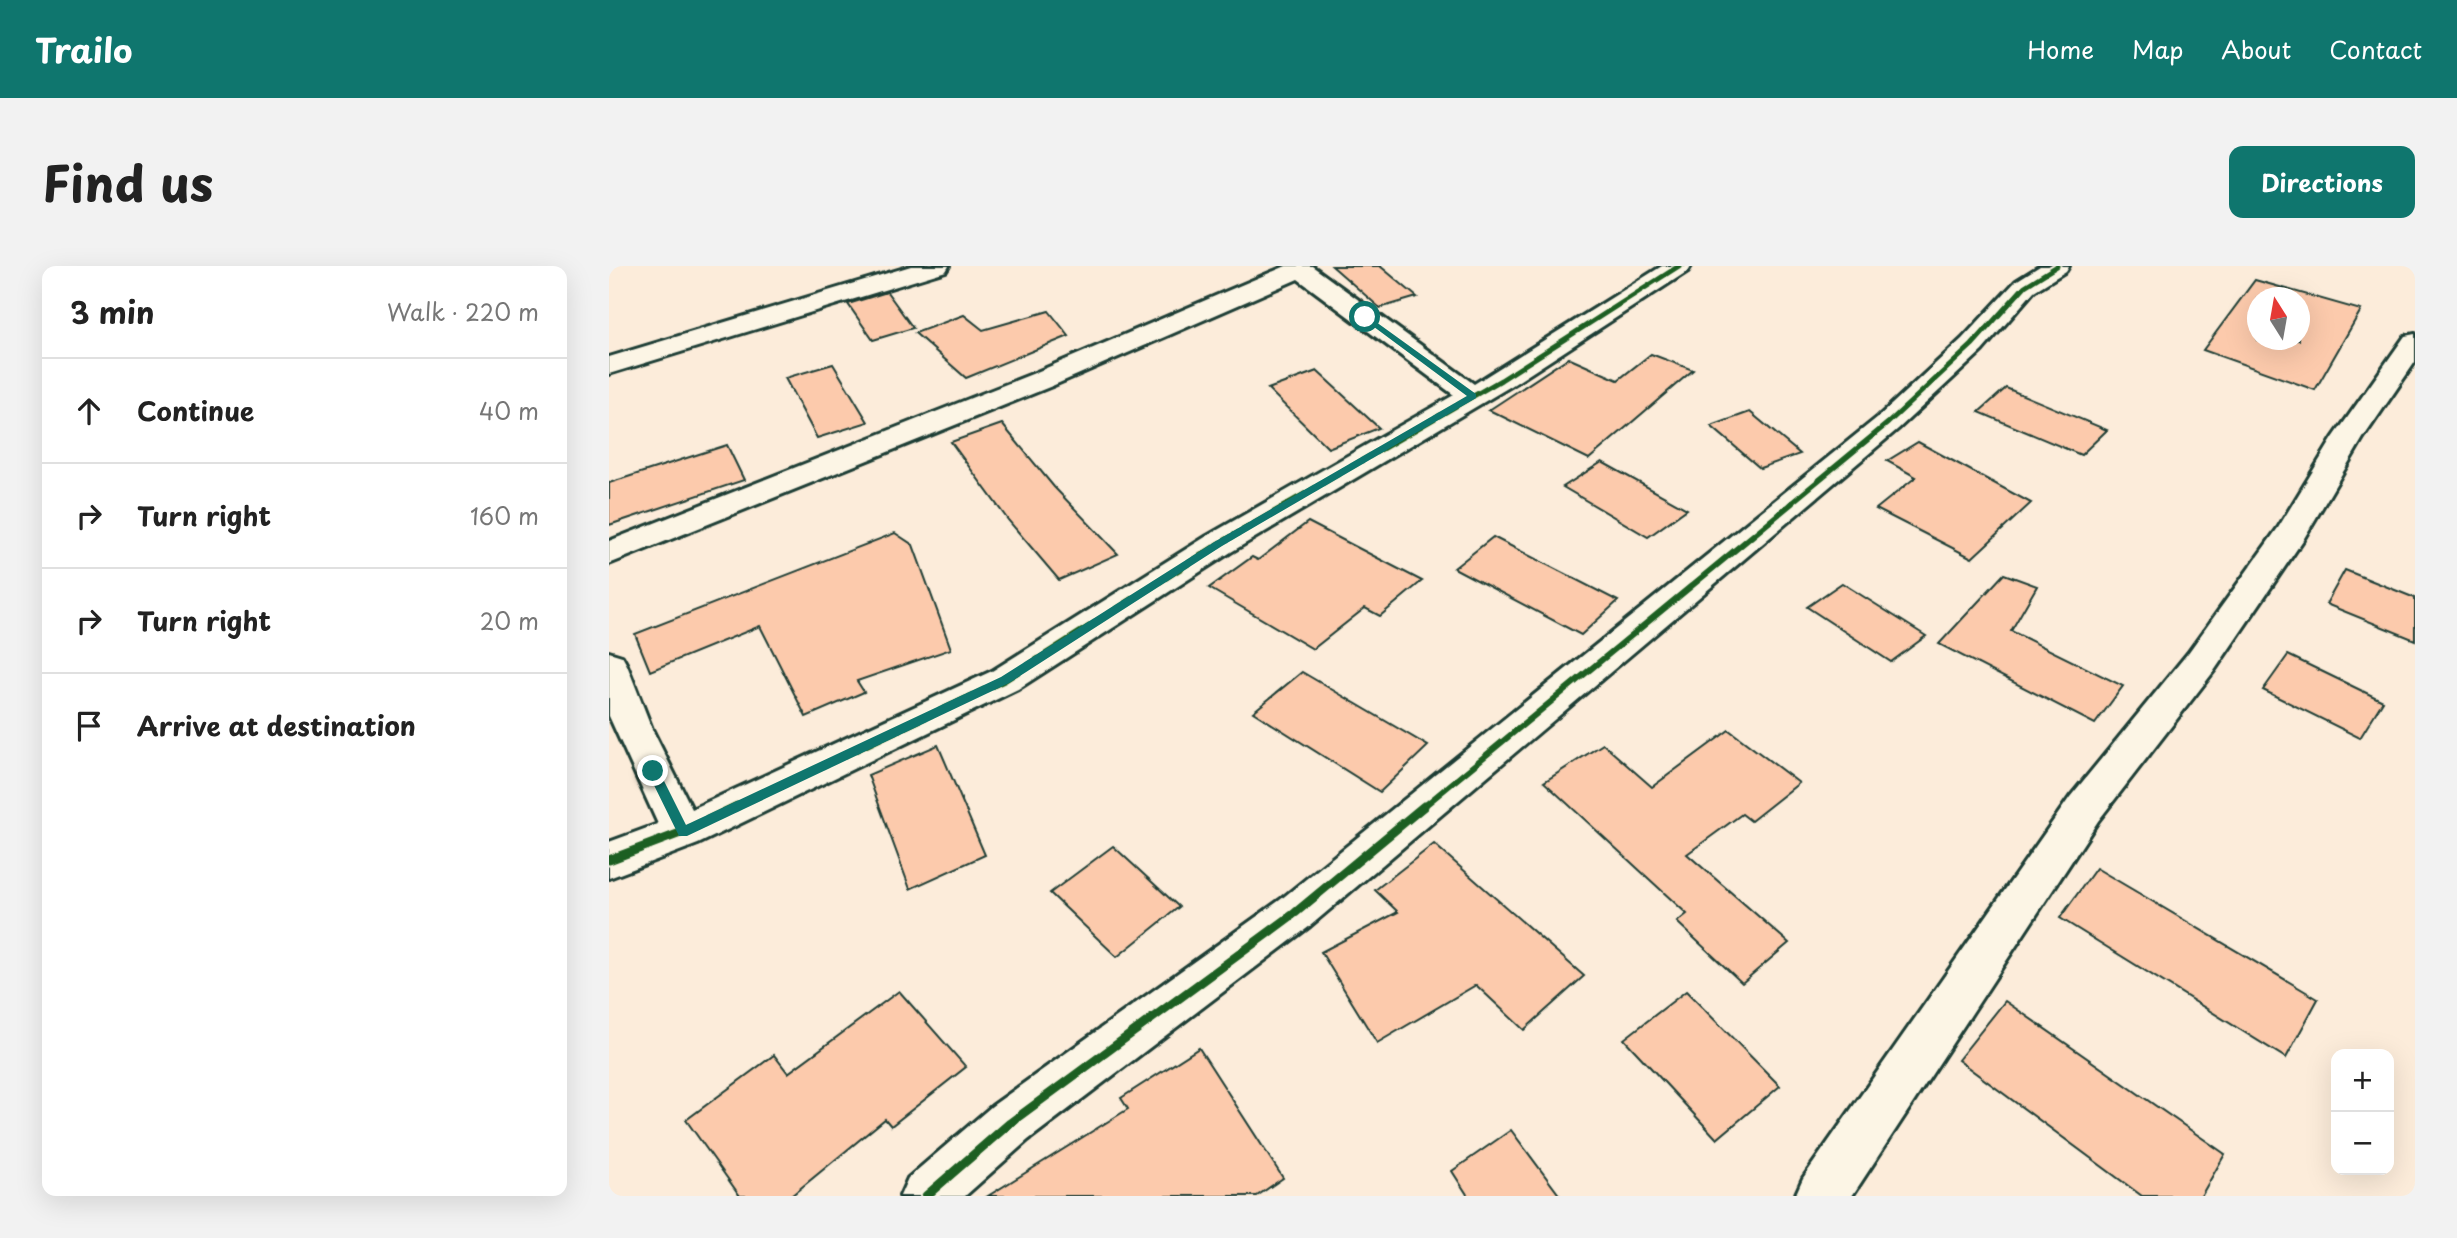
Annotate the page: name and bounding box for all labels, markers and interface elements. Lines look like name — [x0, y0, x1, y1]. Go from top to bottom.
text: Trailo — [35, 24, 132, 74]
text: Home — [2027, 31, 2094, 67]
text: Map — [2132, 31, 2183, 67]
text: About — [2221, 31, 2291, 67]
text: Contact — [2329, 31, 2422, 67]
text: Find us — [42, 145, 213, 219]
button: Directions — [2229, 146, 2415, 218]
north arrow — [2247, 287, 2310, 350]
text: 3 min — [70, 289, 155, 334]
text: Walk · 220 m — [387, 294, 539, 329]
route start — [1349, 301, 1380, 332]
text: Continue — [137, 391, 254, 430]
icon: ahead — [70, 392, 108, 430]
text: 40 m — [479, 393, 539, 428]
text: Turn right — [137, 496, 271, 535]
icon: right — [70, 497, 108, 535]
text: 160 m — [470, 498, 539, 533]
text: Turn right — [137, 601, 271, 640]
icon: right — [70, 602, 108, 640]
text: 20 m — [480, 603, 539, 638]
text: Arrive at destination — [137, 706, 416, 745]
icon: arrive — [70, 707, 108, 745]
route end — [637, 755, 668, 786]
map controls — [2331, 1049, 2394, 1175]
button: + — [2331, 1049, 2394, 1112]
button: − — [2331, 1112, 2394, 1175]

